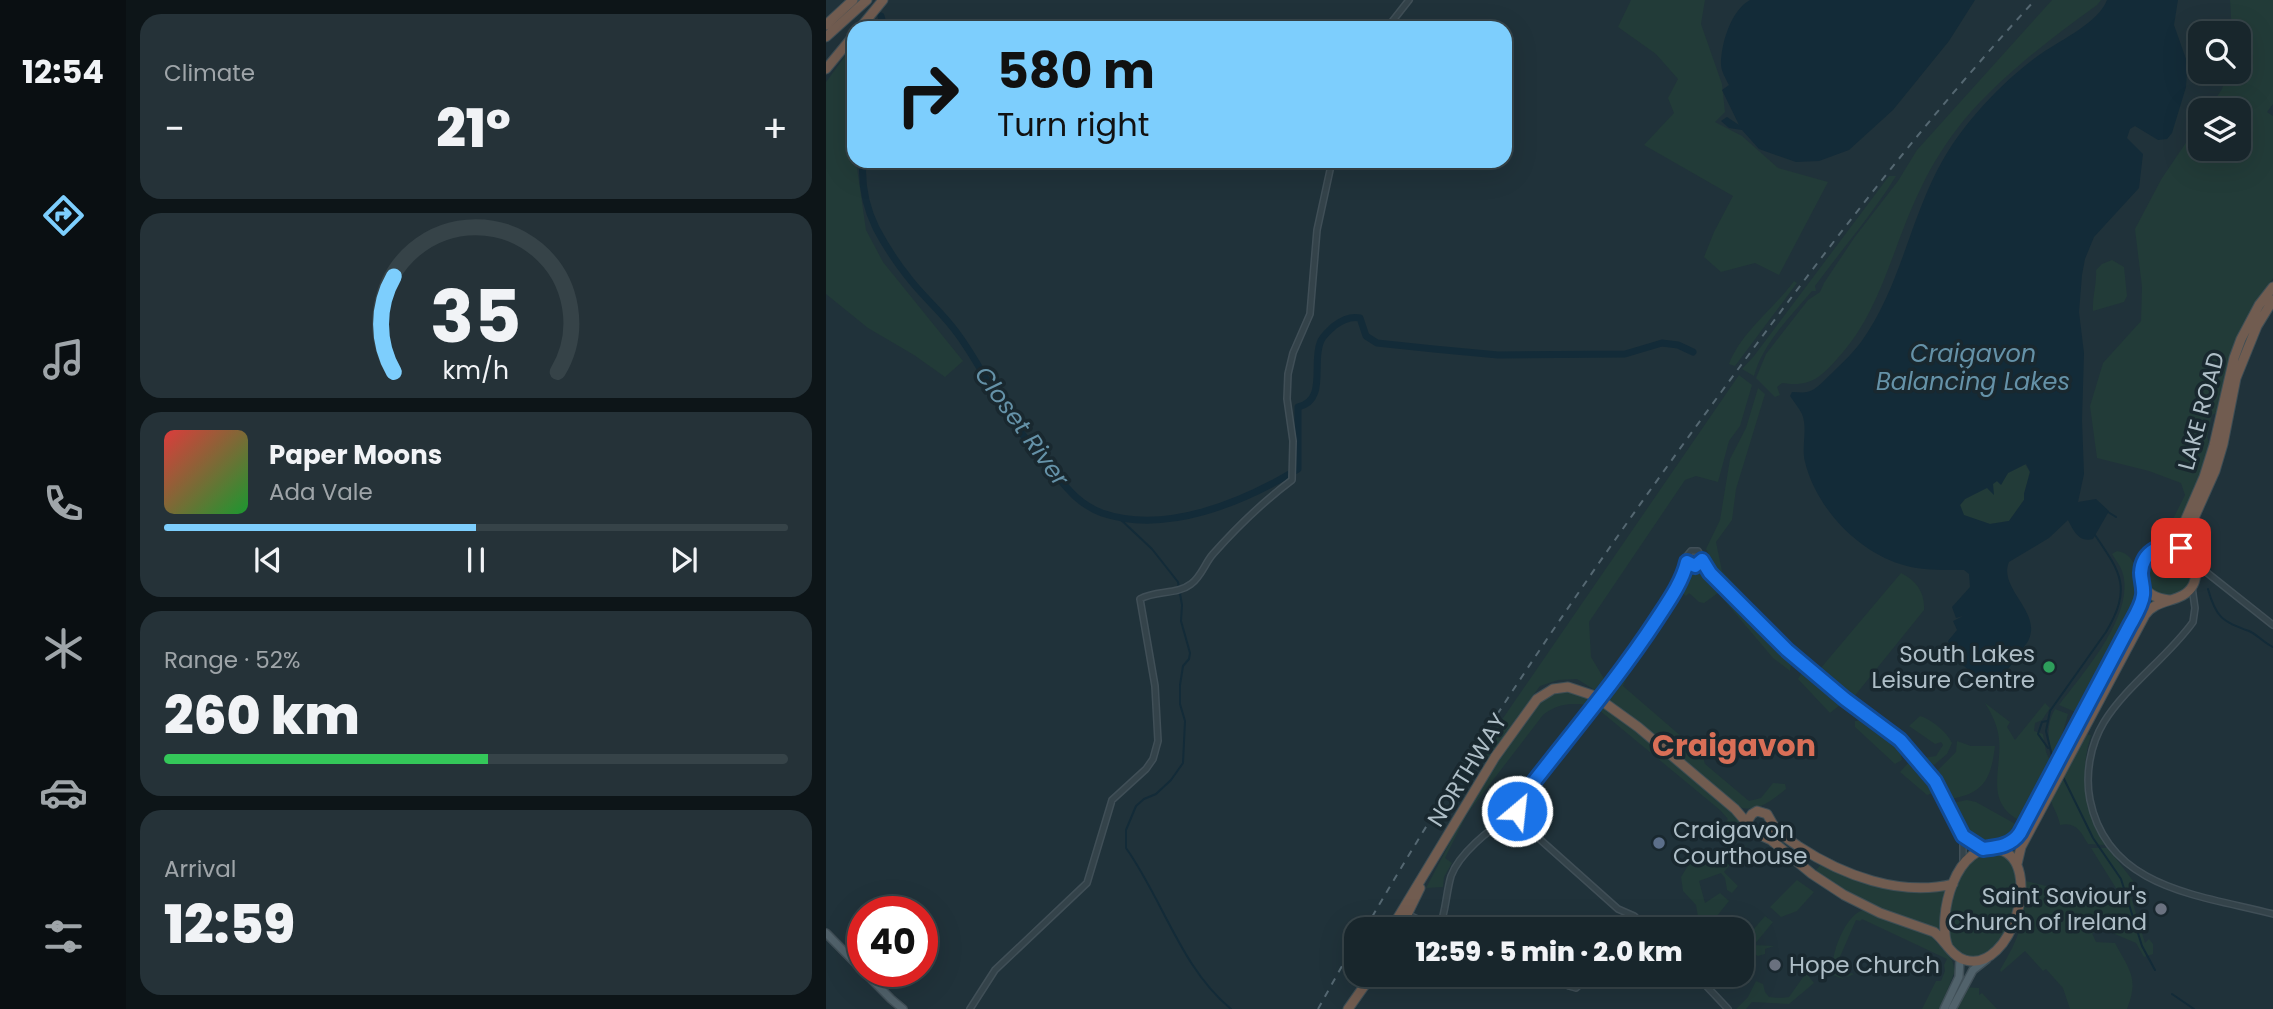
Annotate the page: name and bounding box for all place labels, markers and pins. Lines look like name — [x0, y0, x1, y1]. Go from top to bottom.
pin — [2151, 518, 2211, 578]
place label: South Lakes Leisure Centre — [1871, 638, 2035, 696]
marker: South Lakes Leisure Centre — [2041, 659, 2057, 675]
place label: Craigavon Courthouse — [1673, 814, 1808, 872]
marker: Craigavon Courthouse — [1651, 835, 1667, 851]
place label: Saint Saviour's Church of Ireland — [1948, 880, 2147, 938]
marker: Saint Saviour's Church of Ireland — [2153, 901, 2169, 917]
place label: Hope Church — [1789, 949, 1940, 981]
marker: Hope Church — [1767, 957, 1783, 973]

